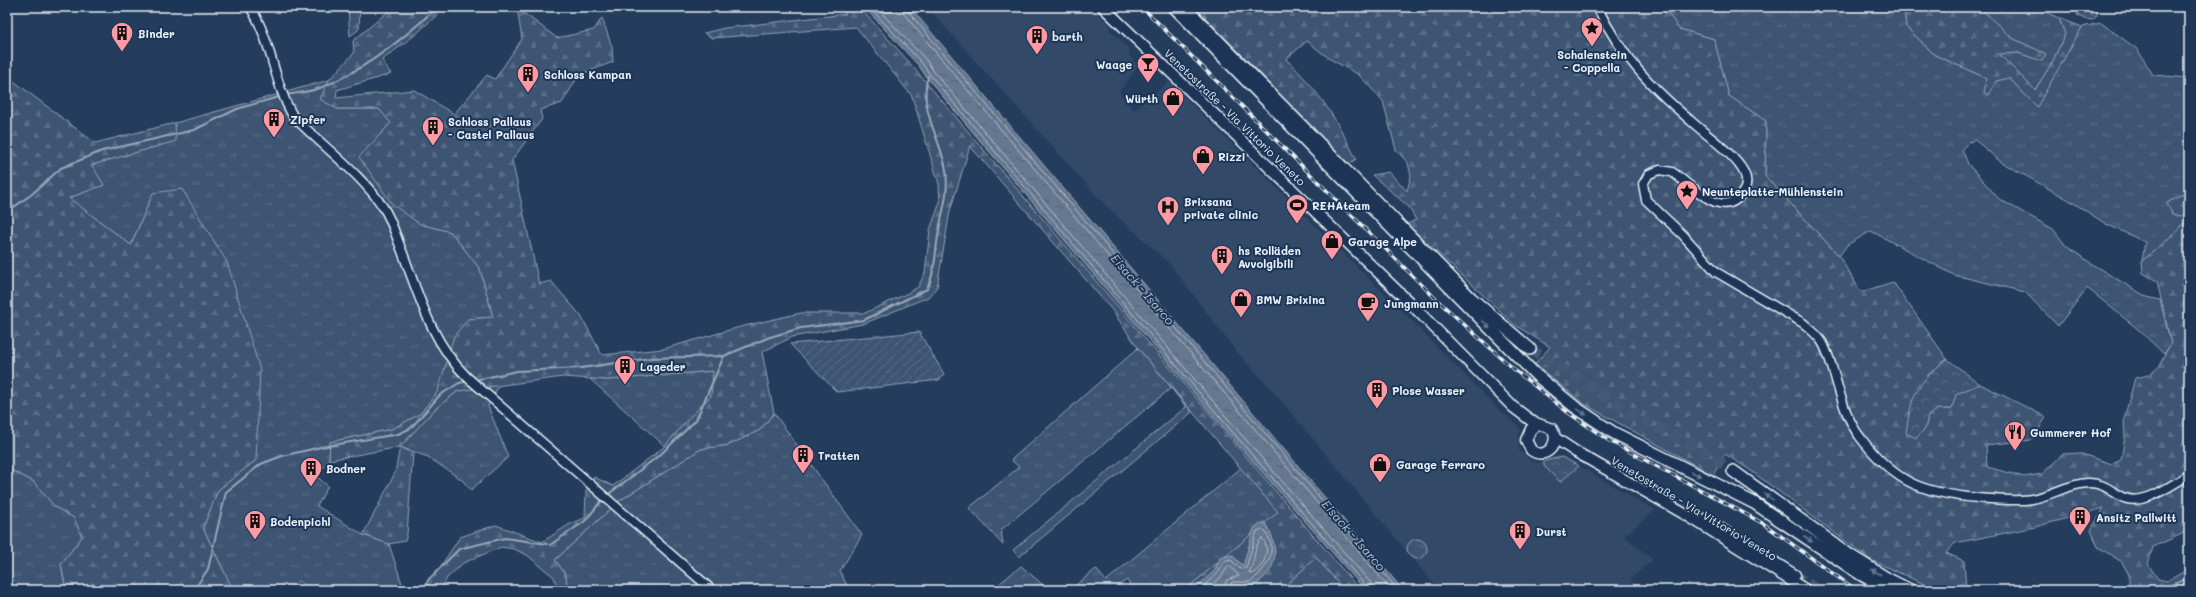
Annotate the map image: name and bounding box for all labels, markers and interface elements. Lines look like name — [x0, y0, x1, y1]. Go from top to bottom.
place icon: Schalenstein - Coppella — [1579, 15, 1605, 48]
building icon: Binder — [109, 20, 135, 53]
building icon: barth — [1024, 23, 1050, 56]
place label: Binder — [138, 26, 175, 41]
place label: barth — [1052, 29, 1083, 44]
street label: Venetostraße - Via Vittorio Veneto — [1161, 45, 1309, 189]
place label: Schalenstein - Coppella — [1557, 47, 1627, 75]
bar icon: Waage — [1135, 51, 1161, 84]
place label: Waage — [1096, 57, 1132, 72]
building icon: Schloss Kampan — [515, 61, 541, 94]
place label: Schloss Kampan — [544, 67, 631, 82]
shop icon: Würth — [1160, 85, 1186, 118]
place label: Würth — [1125, 91, 1158, 106]
building icon: Zipfer — [261, 106, 287, 139]
place label: Zipfer — [290, 112, 326, 127]
building icon: Schloss Pallaus - Castel Pallaus — [420, 114, 446, 147]
place label: Schloss Pallaus - Castel Pallaus — [448, 114, 535, 142]
shop icon: Rizzi — [1190, 143, 1216, 176]
place label: Rizzi — [1218, 149, 1245, 164]
place icon: Neunteplatte-Mühlenstein — [1674, 178, 1700, 211]
place label: Neunteplatte-Mühlenstein — [1702, 184, 1843, 199]
sports icon: REHAteam — [1284, 192, 1310, 225]
hospital icon: Brixsana private clinic — [1155, 194, 1181, 227]
place label: Brixsana private clinic — [1184, 194, 1259, 222]
place label: REHAteam — [1312, 198, 1370, 213]
shop icon: Garage Alpe — [1319, 228, 1345, 261]
place label: Garage Alpe — [1348, 234, 1417, 249]
building icon: hs Rolläden Avvolgibili — [1209, 243, 1235, 276]
place label: hs Rolläden Avvolgibili — [1238, 243, 1301, 271]
water label: Eisack - Isarco — [1108, 250, 1178, 328]
shop icon: BMW Brixina — [1228, 286, 1254, 319]
cafe icon: Jungmann — [1355, 290, 1381, 323]
place label: BMW Brixina — [1256, 292, 1325, 307]
place label: Jungmann — [1384, 296, 1439, 311]
one-way arrow — [1481, 319, 1491, 329]
building icon: Lageder — [612, 353, 638, 386]
place label: Lageder — [640, 359, 686, 374]
building icon: Plose Wasser — [1364, 377, 1390, 410]
place label: Plose Wasser — [1392, 383, 1465, 398]
one-way arrow — [1577, 408, 1587, 416]
restaurant icon: Gummerer Hof — [2002, 419, 2028, 452]
place label: Gummerer Hof — [2030, 425, 2111, 440]
building icon: Tratten — [790, 442, 816, 475]
place label: Tratten — [818, 448, 860, 463]
shop icon: Garage Ferraro — [1367, 451, 1393, 484]
street label: Venetostraße - Via Vittorio Veneto — [1608, 452, 1780, 564]
building icon: Bodner — [298, 455, 324, 488]
place label: Garage Ferraro — [1396, 457, 1485, 472]
place label: Bodner — [326, 461, 366, 476]
one-way arrow — [1690, 471, 1701, 477]
one-way arrow — [1764, 493, 1775, 502]
water label: Eisack - Isarco — [1319, 496, 1389, 574]
building icon: Ansitz Pallwitt — [2067, 504, 2093, 537]
building icon: Bodenpichl — [242, 508, 268, 541]
place label: Ansitz Pallwitt — [2096, 510, 2177, 525]
place label: Bodenpichl — [270, 514, 331, 529]
building icon: Durst — [1507, 518, 1533, 551]
place label: Durst — [1536, 524, 1566, 539]
one-way arrow — [1803, 535, 1814, 543]
one-way arrow — [1870, 568, 1882, 575]

